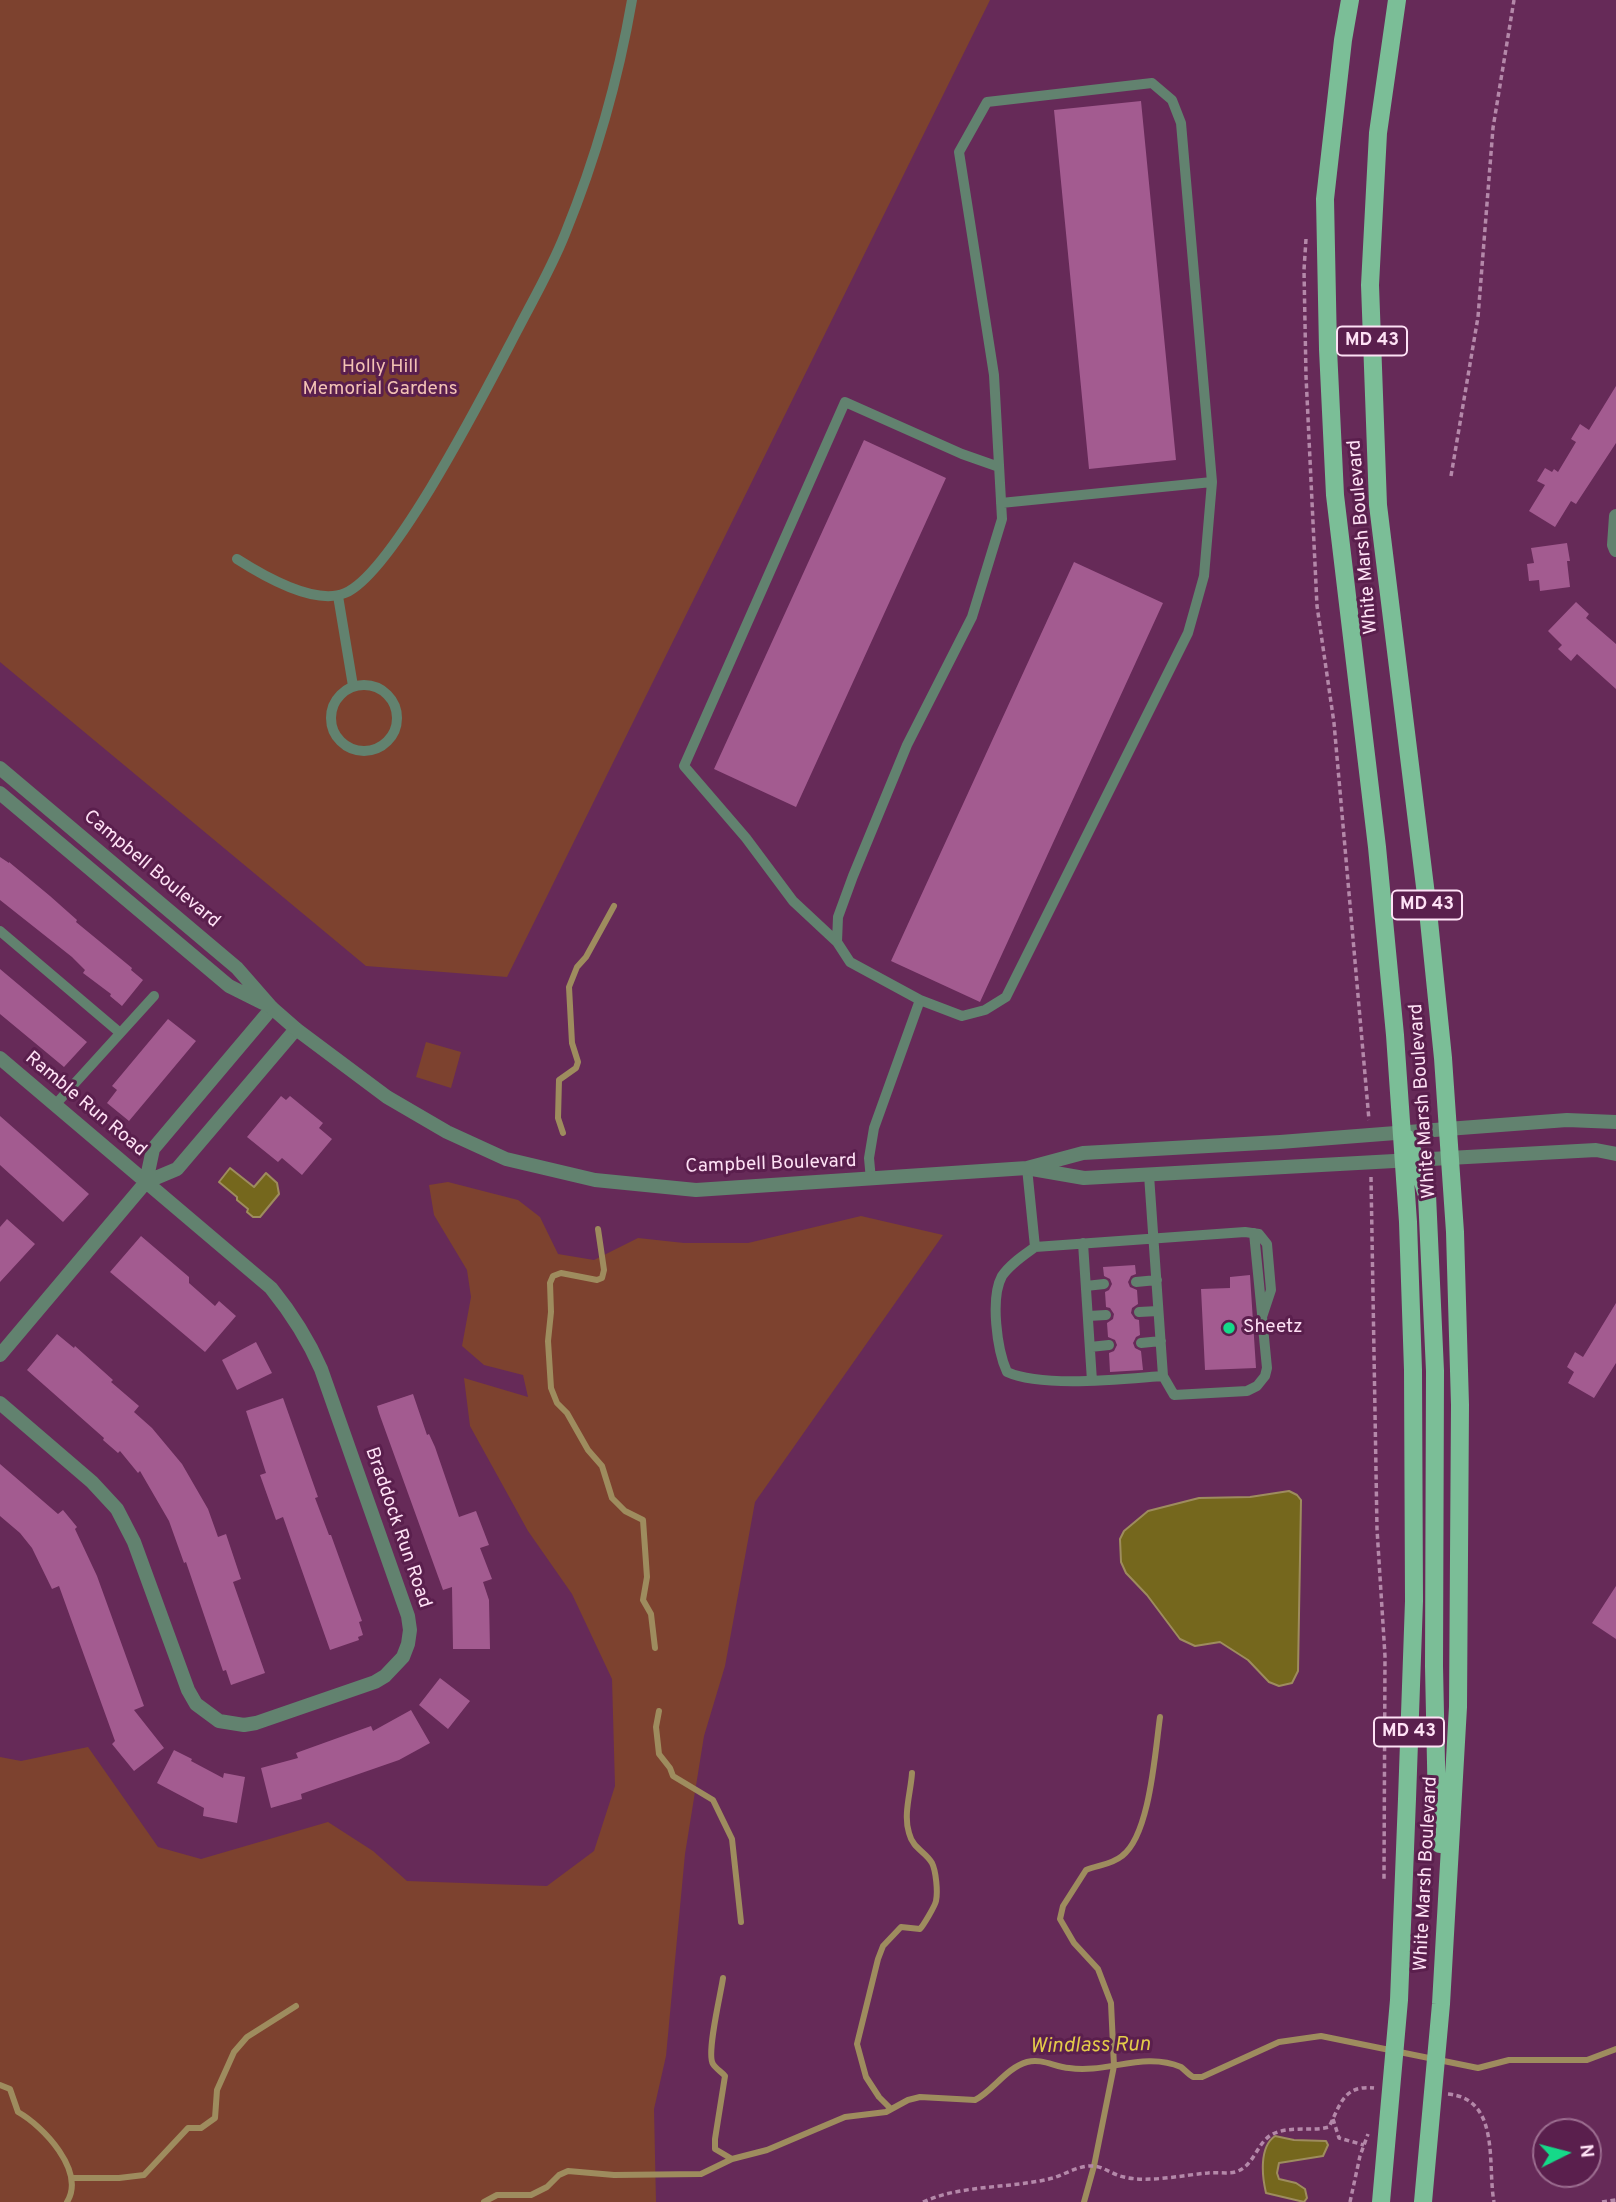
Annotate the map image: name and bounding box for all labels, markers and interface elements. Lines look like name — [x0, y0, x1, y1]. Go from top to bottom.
road number: MD 43 — [1337, 326, 1407, 356]
park label: Holly Hill Memorial Gardens — [302, 357, 458, 401]
street label: White Marsh Boulevard — [1344, 439, 1384, 635]
street label: Campbell Boulevard — [78, 806, 224, 934]
road number: MD 43 — [1392, 890, 1462, 920]
street label: White Marsh Boulevard — [1406, 1003, 1442, 1199]
street label: Ramble Run Road — [20, 1048, 150, 1162]
street label: Campbell Boulevard — [685, 1151, 857, 1179]
place label: Sheetz — [1243, 1317, 1303, 1339]
marker: Sheetz — [1221, 1320, 1237, 1336]
street label: Braddock Run Road — [359, 1445, 435, 1611]
road number: MD 43 — [1374, 1717, 1444, 1746]
street label: White Marsh Boulevard — [1411, 1776, 1443, 1972]
water label: Windlass Run — [1029, 2033, 1151, 2061]
north arrow — [1532, 2118, 1602, 2188]
text: N — [1573, 2143, 1599, 2159]

